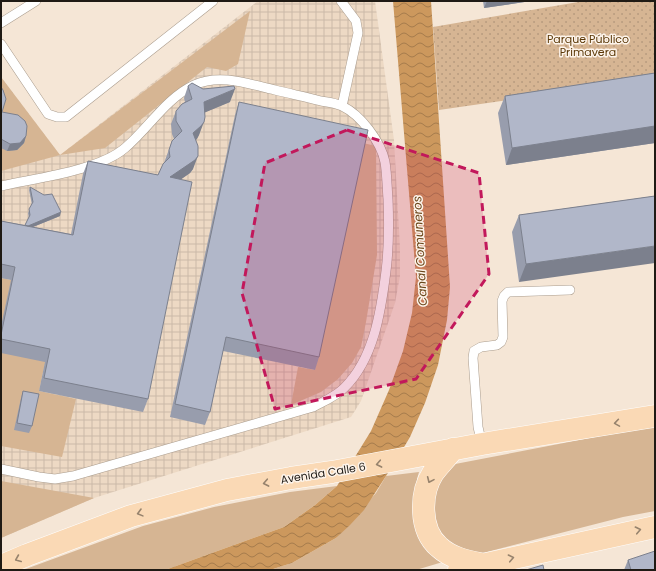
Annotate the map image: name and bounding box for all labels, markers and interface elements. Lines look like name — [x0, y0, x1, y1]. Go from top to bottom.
park label: Parque Público Primavera — [547, 31, 629, 60]
water label: Canal Comuneros — [408, 196, 431, 307]
one-way arrow — [613, 418, 620, 427]
street label: Avenida Calle 6 — [279, 458, 367, 488]
one-way arrow — [376, 459, 382, 467]
one-way arrow — [427, 476, 435, 484]
one-way arrow — [263, 478, 269, 486]
one-way arrow — [137, 509, 143, 517]
one-way arrow — [634, 527, 641, 535]
one-way arrow — [15, 554, 22, 562]
one-way arrow — [507, 555, 514, 563]

